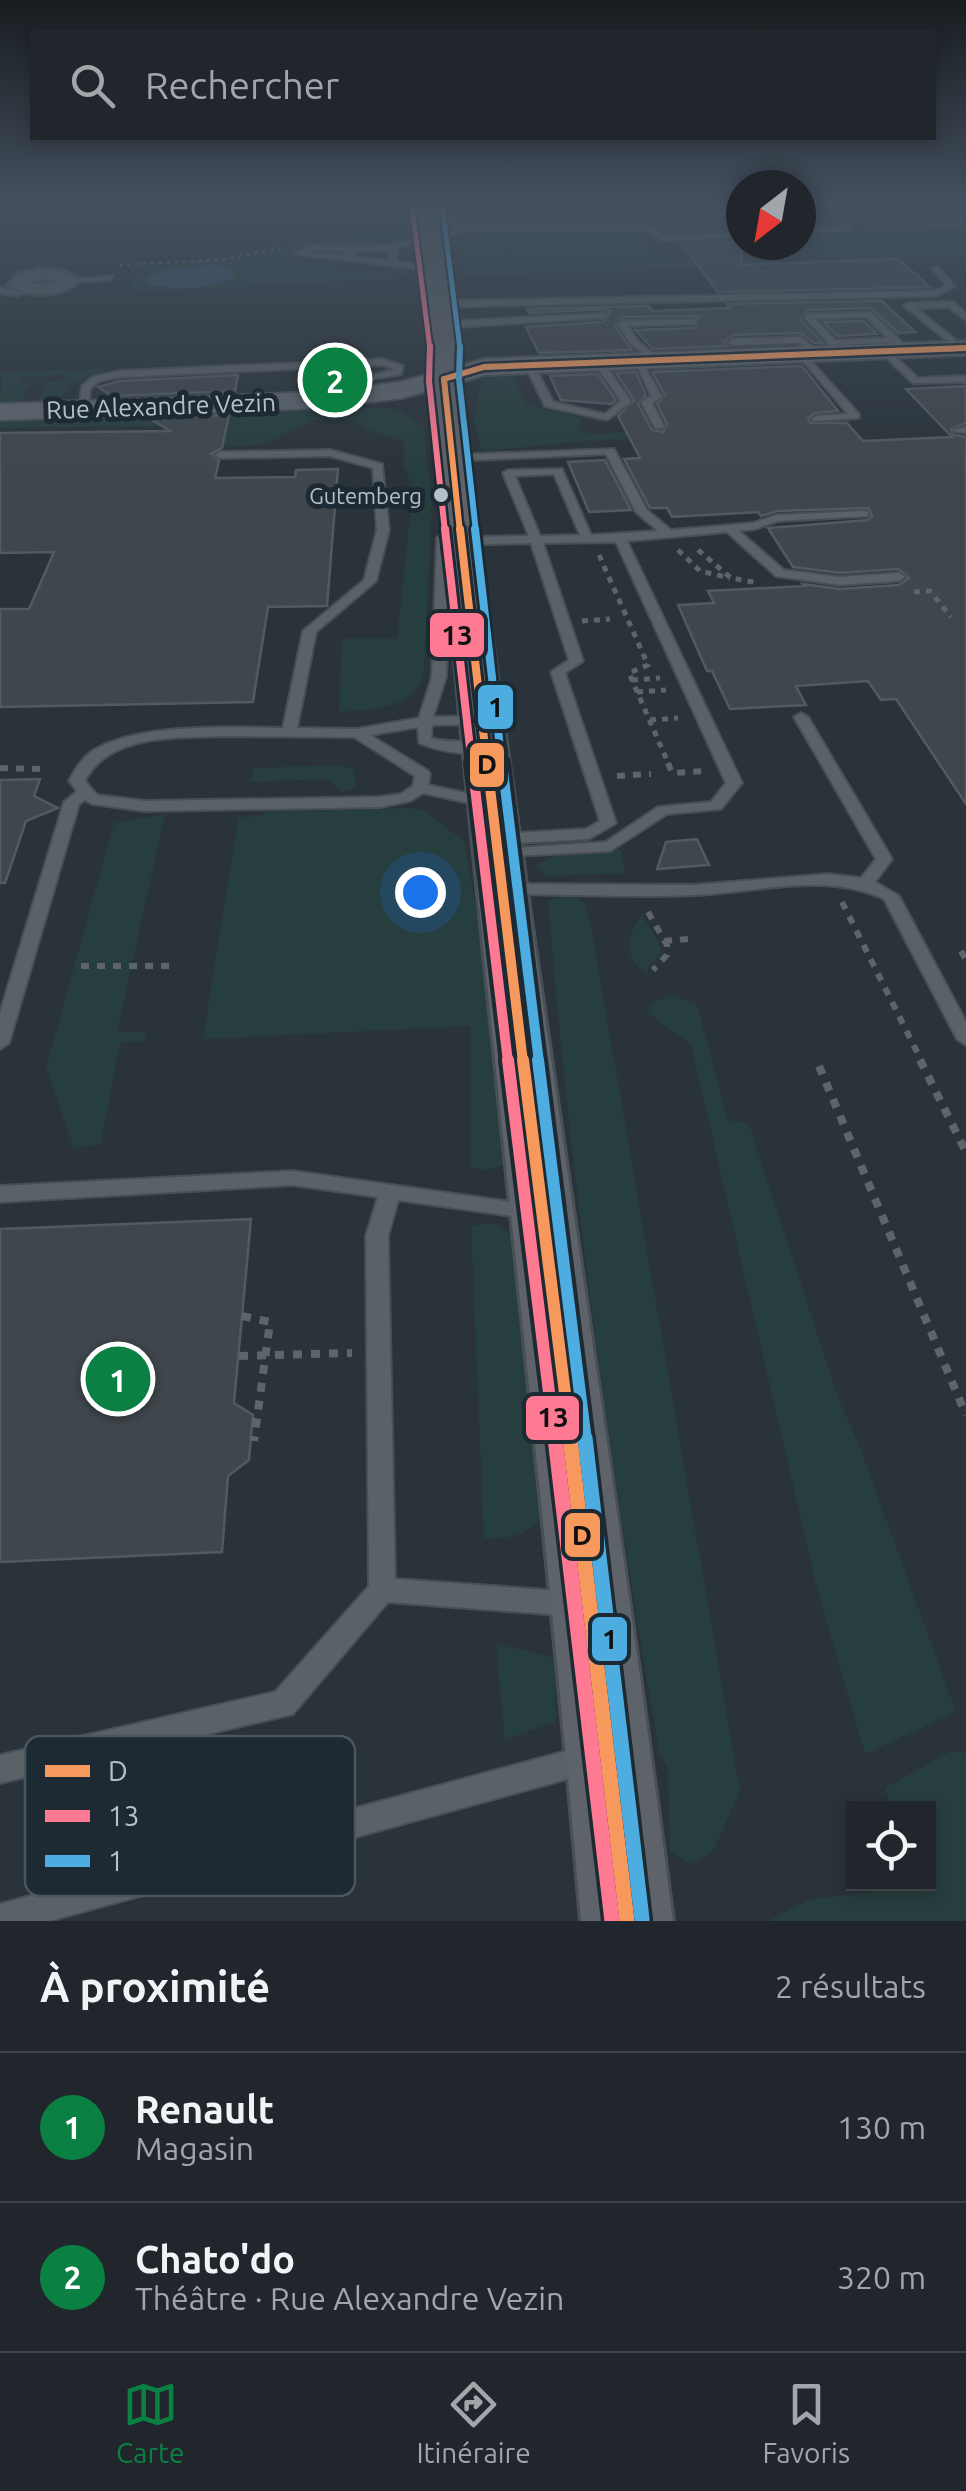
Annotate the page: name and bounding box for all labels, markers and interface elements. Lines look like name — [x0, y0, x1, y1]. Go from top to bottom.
search box — [30, 30, 936, 140]
icon: search — [65, 58, 120, 113]
text: Rechercher — [145, 64, 339, 106]
north arrow — [726, 170, 816, 260]
pin: 2 — [302, 342, 368, 418]
street label: Rue Alexandre Vezin — [46, 388, 276, 424]
place label: Gutemberg — [309, 483, 422, 508]
marker: Gutemberg — [431, 485, 451, 505]
line badge: 13 — [428, 611, 486, 659]
text: 13 — [441, 619, 473, 650]
line badge: 1 — [476, 683, 515, 731]
text: 1 — [488, 691, 504, 722]
line badge: D — [468, 741, 506, 789]
text: D — [477, 748, 497, 779]
your location — [395, 867, 446, 918]
pin: 1 — [86, 1342, 150, 1416]
line badge: 13 — [524, 1394, 581, 1442]
text: 13 — [537, 1401, 569, 1432]
line badge: D — [563, 1511, 602, 1559]
text: D — [572, 1519, 592, 1550]
line badge: 1 — [590, 1615, 629, 1663]
text: 1 — [602, 1623, 618, 1654]
legend — [25, 1736, 355, 1896]
text: D — [108, 1755, 128, 1786]
text: 13 — [108, 1800, 140, 1831]
map controls — [846, 1801, 936, 1891]
button: locate — [846, 1801, 936, 1891]
text: 1 — [108, 1845, 124, 1876]
text: À proximité — [40, 1963, 270, 2010]
text: 2 résultats — [775, 1968, 926, 2004]
text: Renault — [135, 2088, 274, 2130]
text: 1 — [63, 2109, 82, 2145]
text: 130 m — [837, 2109, 926, 2145]
text: Magasin — [135, 2130, 254, 2166]
text: Chato'do — [135, 2238, 295, 2280]
text: 2 — [63, 2259, 82, 2295]
text: 320 m — [837, 2259, 926, 2295]
text: Théâtre · Rue Alexandre Vezin — [135, 2280, 564, 2316]
tab: Carte — [116, 2377, 185, 2468]
tab: Itinéraire — [416, 2377, 531, 2468]
tab: Favoris — [762, 2377, 850, 2468]

